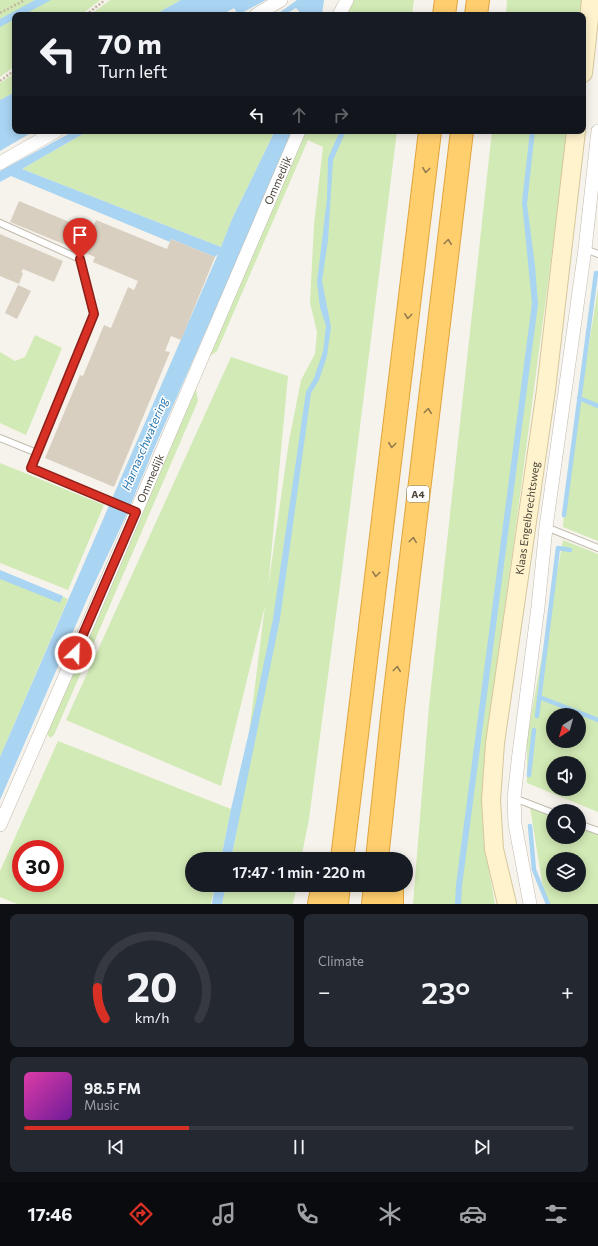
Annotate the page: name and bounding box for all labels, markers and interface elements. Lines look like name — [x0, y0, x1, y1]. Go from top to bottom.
text: 70 m — [98, 26, 162, 60]
icon: left — [32, 28, 84, 80]
text: Turn left — [98, 60, 167, 82]
icon: left — [246, 104, 268, 126]
icon: ahead — [288, 104, 310, 126]
icon: right — [330, 104, 352, 126]
street label: Ommedijk — [261, 154, 294, 207]
one-way arrow — [421, 167, 430, 173]
pin — [63, 218, 97, 259]
icon: arrive — [69, 224, 91, 246]
one-way arrow — [444, 239, 453, 245]
one-way arrow — [404, 313, 413, 319]
water label: Harnaschwatering — [118, 395, 170, 492]
one-way arrow — [423, 408, 432, 414]
one-way arrow — [388, 442, 397, 448]
street label: Ommedijk — [134, 452, 166, 504]
street label: Klaas Engelbrechtsweg — [512, 460, 542, 576]
road number: A4 — [407, 486, 429, 502]
one-way arrow — [408, 537, 417, 543]
one-way arrow — [372, 571, 381, 577]
position arrow — [54, 632, 96, 674]
one-way arrow — [392, 666, 401, 672]
north arrow — [546, 708, 586, 748]
map controls — [546, 708, 586, 892]
button: sound — [546, 756, 586, 796]
button: search — [546, 804, 586, 844]
speed limit sign: 30 — [12, 840, 64, 892]
button: layers — [546, 852, 586, 892]
text: 17:47 · 1 min · 220 m — [233, 863, 365, 881]
text: Climate — [318, 953, 364, 969]
text: 20 — [126, 959, 178, 1010]
text: 23° — [421, 973, 470, 1010]
text: − — [318, 978, 331, 1005]
text: + — [561, 978, 574, 1005]
text: km/h — [135, 1007, 169, 1025]
text: 98.5 FM — [84, 1079, 141, 1097]
text: Music — [84, 1097, 119, 1113]
icon: previous — [105, 1136, 127, 1158]
icon: pause — [288, 1136, 310, 1158]
icon: next — [471, 1136, 493, 1158]
icon: directions — [127, 1200, 155, 1228]
icon: music — [210, 1200, 238, 1228]
icon: phone — [293, 1200, 321, 1228]
icon: climate — [376, 1200, 404, 1228]
icon: car — [459, 1200, 487, 1228]
icon: filters — [542, 1200, 570, 1228]
text: 17:46 — [28, 1203, 72, 1225]

